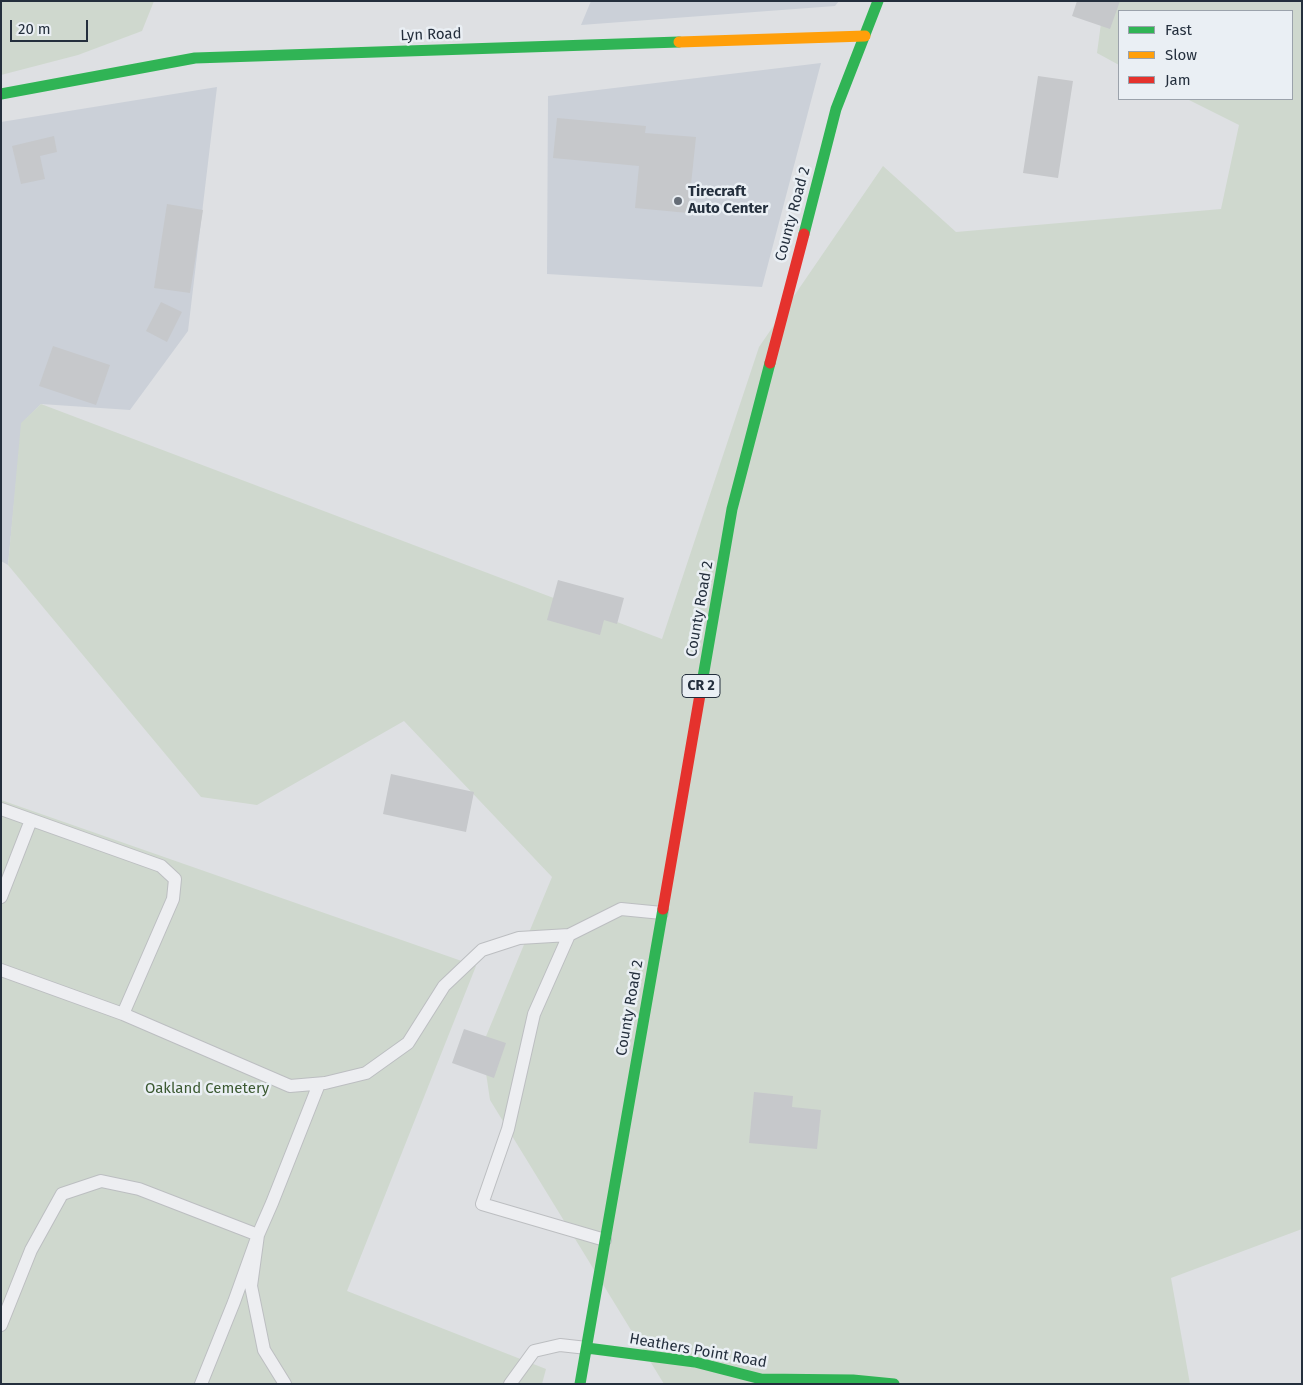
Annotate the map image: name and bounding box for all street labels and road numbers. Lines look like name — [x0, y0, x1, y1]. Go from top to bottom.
street label: Lyn Road — [400, 25, 462, 45]
street label: County Road 2 — [772, 165, 814, 263]
street label: County Road 2 — [683, 560, 717, 658]
road number: CR 2 — [682, 674, 720, 698]
street label: County Road 2 — [613, 959, 647, 1057]
street label: Heathers Point Road — [628, 1330, 768, 1372]

